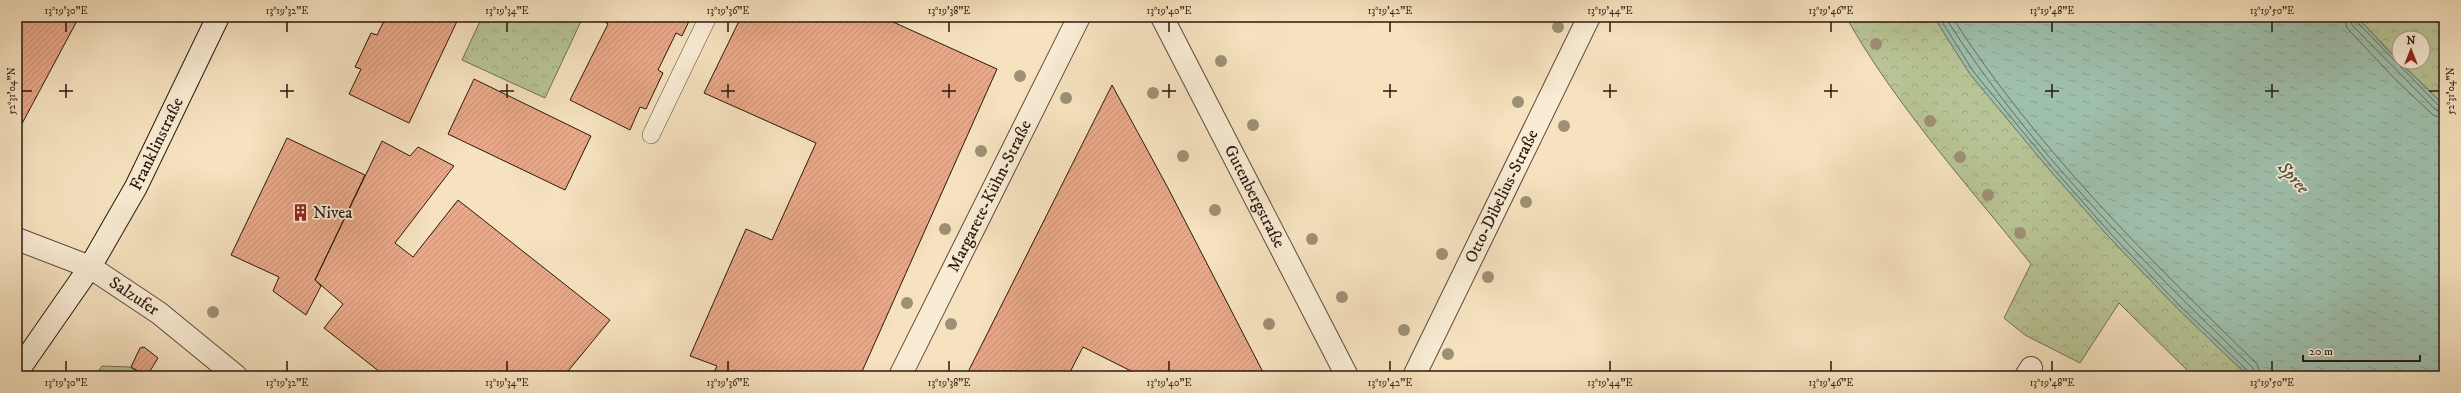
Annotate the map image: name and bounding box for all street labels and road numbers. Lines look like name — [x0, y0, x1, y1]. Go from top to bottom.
street label: Franklinstraße — [125, 94, 189, 194]
street label: Margarete-Kühn-Straße — [942, 116, 1037, 276]
street label: Otto-Dibelius-Straße — [1460, 126, 1543, 267]
street label: Gutenbergstraße — [1219, 141, 1290, 252]
street label: Salzufer — [105, 272, 164, 321]

